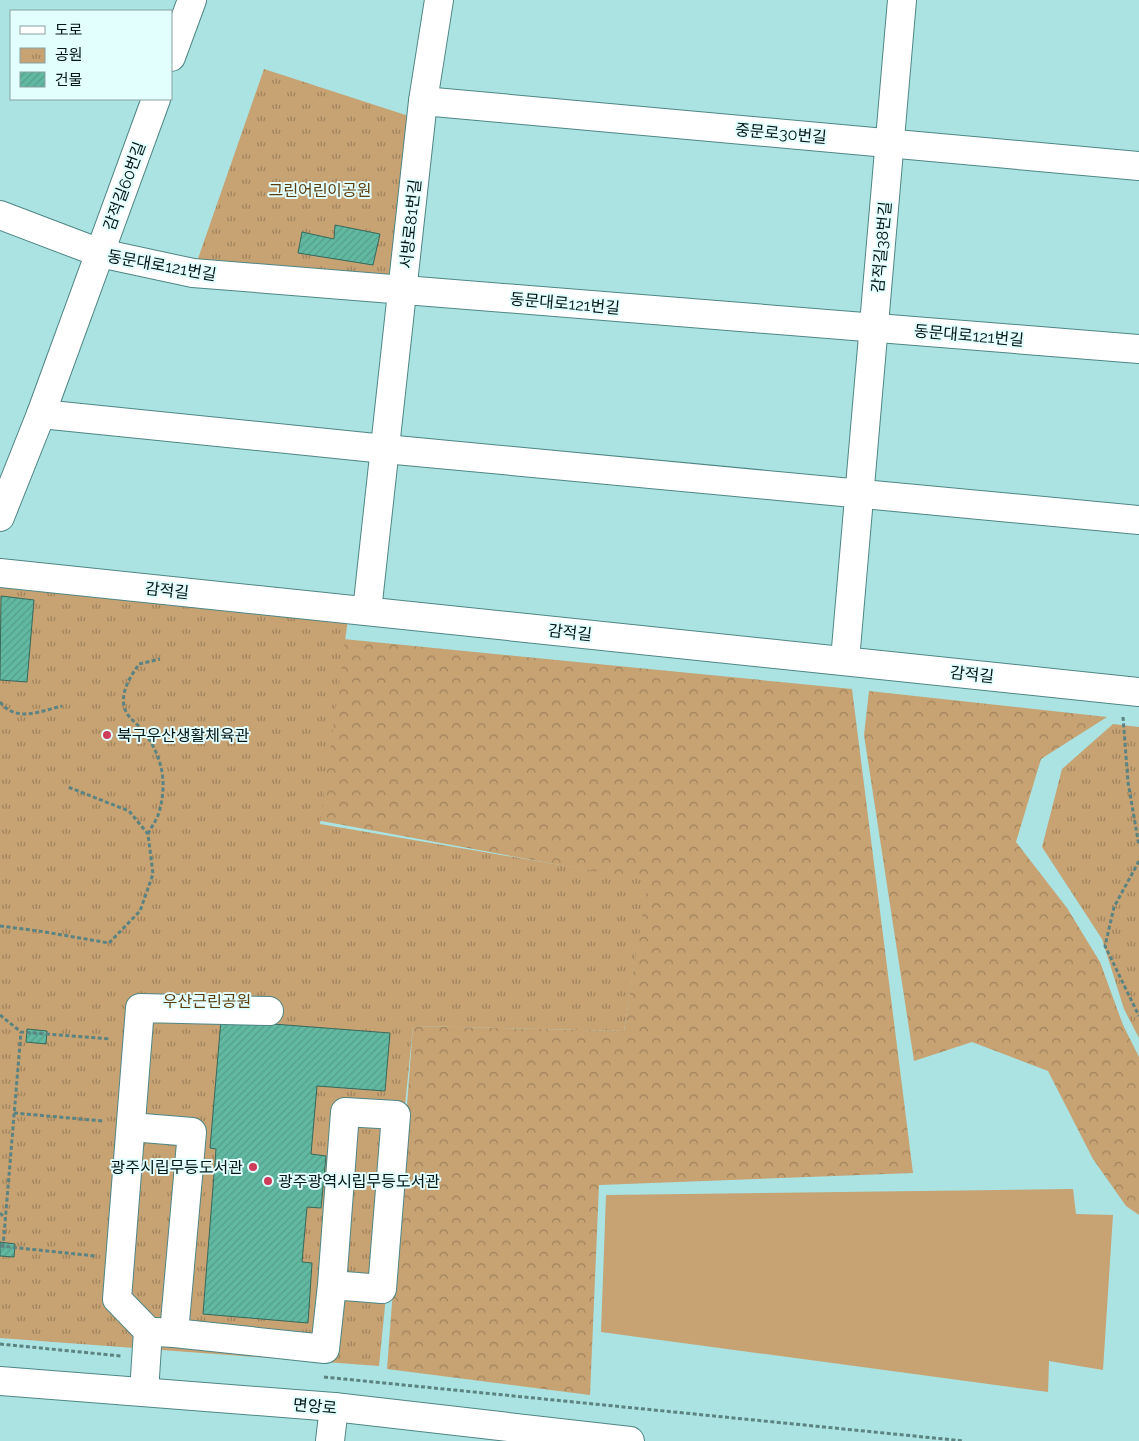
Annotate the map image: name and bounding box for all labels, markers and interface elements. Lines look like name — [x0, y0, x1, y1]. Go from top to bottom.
legend — [10, 10, 172, 100]
text: 도로 — [55, 21, 83, 39]
text: 공원 — [55, 46, 83, 64]
text: 건물 — [55, 71, 83, 89]
street label: 중문로30번길 — [734, 120, 828, 147]
street label: 감적길60번길 — [100, 139, 149, 233]
street label: 서방로81번길 — [396, 178, 425, 270]
park label: 그린어린이공원 — [268, 181, 372, 200]
street label: 감적길38번길 — [868, 201, 895, 294]
street label: 동문대로121번길 — [106, 247, 218, 284]
street label: 동문대로121번길 — [509, 289, 621, 318]
street label: 동문대로121번길 — [913, 321, 1025, 350]
street label: 감적길 — [144, 579, 190, 602]
street label: 감적길 — [547, 621, 593, 644]
street label: 감적길 — [949, 663, 995, 686]
place label: 북구우산생활체육관 — [117, 726, 250, 745]
marker: 북구우산생활체육관 — [101, 729, 113, 741]
park label: 우산근린공원 — [163, 992, 251, 1011]
place label: 광주시립무등도서관 — [111, 1158, 243, 1177]
marker: 광주시립무등도서관 — [247, 1161, 259, 1173]
place label: 광주광역시립무등도서관 — [278, 1172, 440, 1191]
marker: 광주광역시립무등도서관 — [262, 1175, 274, 1187]
street label: 면앙로 — [292, 1395, 338, 1418]

